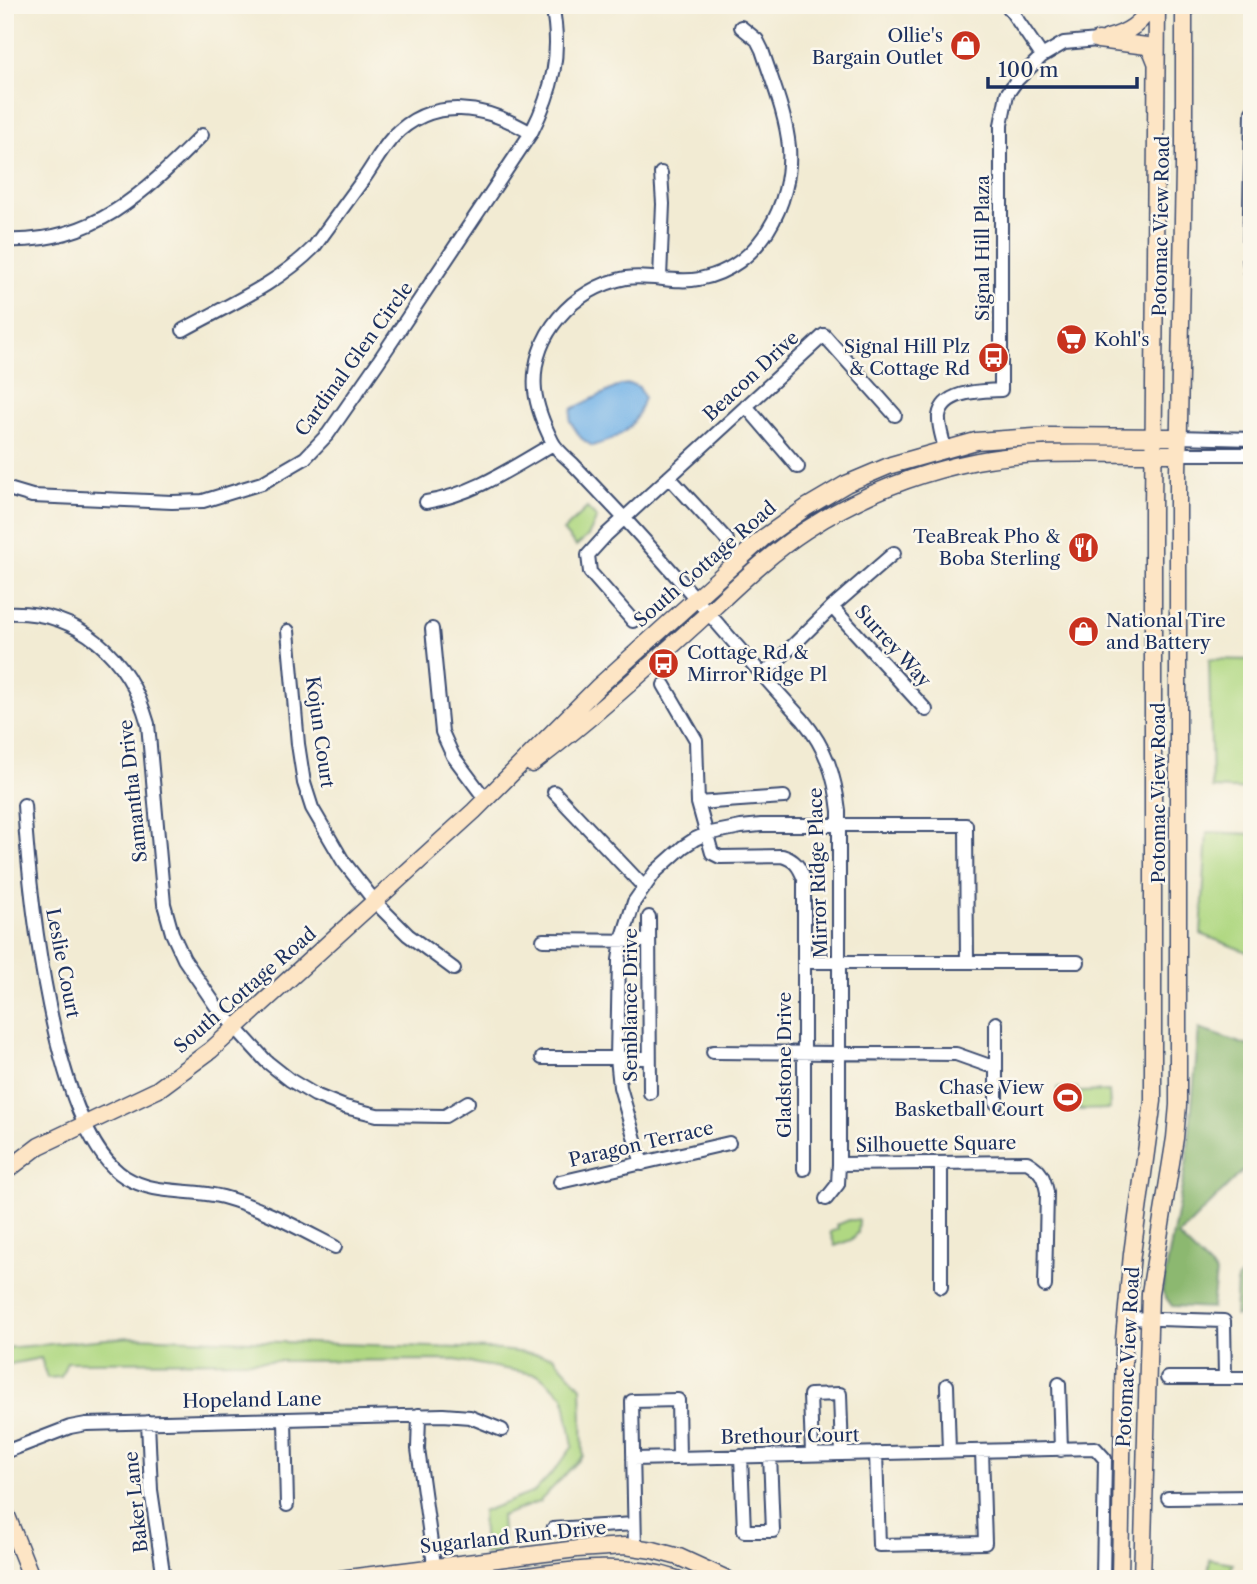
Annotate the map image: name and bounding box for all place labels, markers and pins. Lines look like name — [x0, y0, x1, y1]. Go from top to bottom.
place label: Ollie's Bargain Outlet — [812, 24, 943, 69]
shop icon: Ollie's Bargain Outlet — [949, 29, 983, 63]
supermarket icon: Kohl's — [1054, 322, 1088, 356]
place label: Kohl's — [1094, 328, 1150, 351]
place label: Signal Hill Plz & Cottage Rd — [844, 335, 970, 380]
bus stop icon: Signal Hill Plz & Cottage Rd — [976, 340, 1010, 374]
place label: TeaBreak Pho & Boba Sterling — [913, 525, 1061, 570]
restaurant icon: TeaBreak Pho & Boba Sterling — [1066, 530, 1100, 564]
place label: National Tire and Battery — [1106, 609, 1226, 654]
shop icon: National Tire and Battery — [1066, 614, 1100, 648]
place label: Cottage Rd & Mirror Ridge Pl — [687, 641, 828, 686]
bus stop icon: Cottage Rd & Mirror Ridge Pl — [647, 646, 681, 680]
place label: Chase View Basketball Court — [894, 1076, 1044, 1121]
sports icon: Chase View Basketball Court — [1050, 1081, 1084, 1115]

